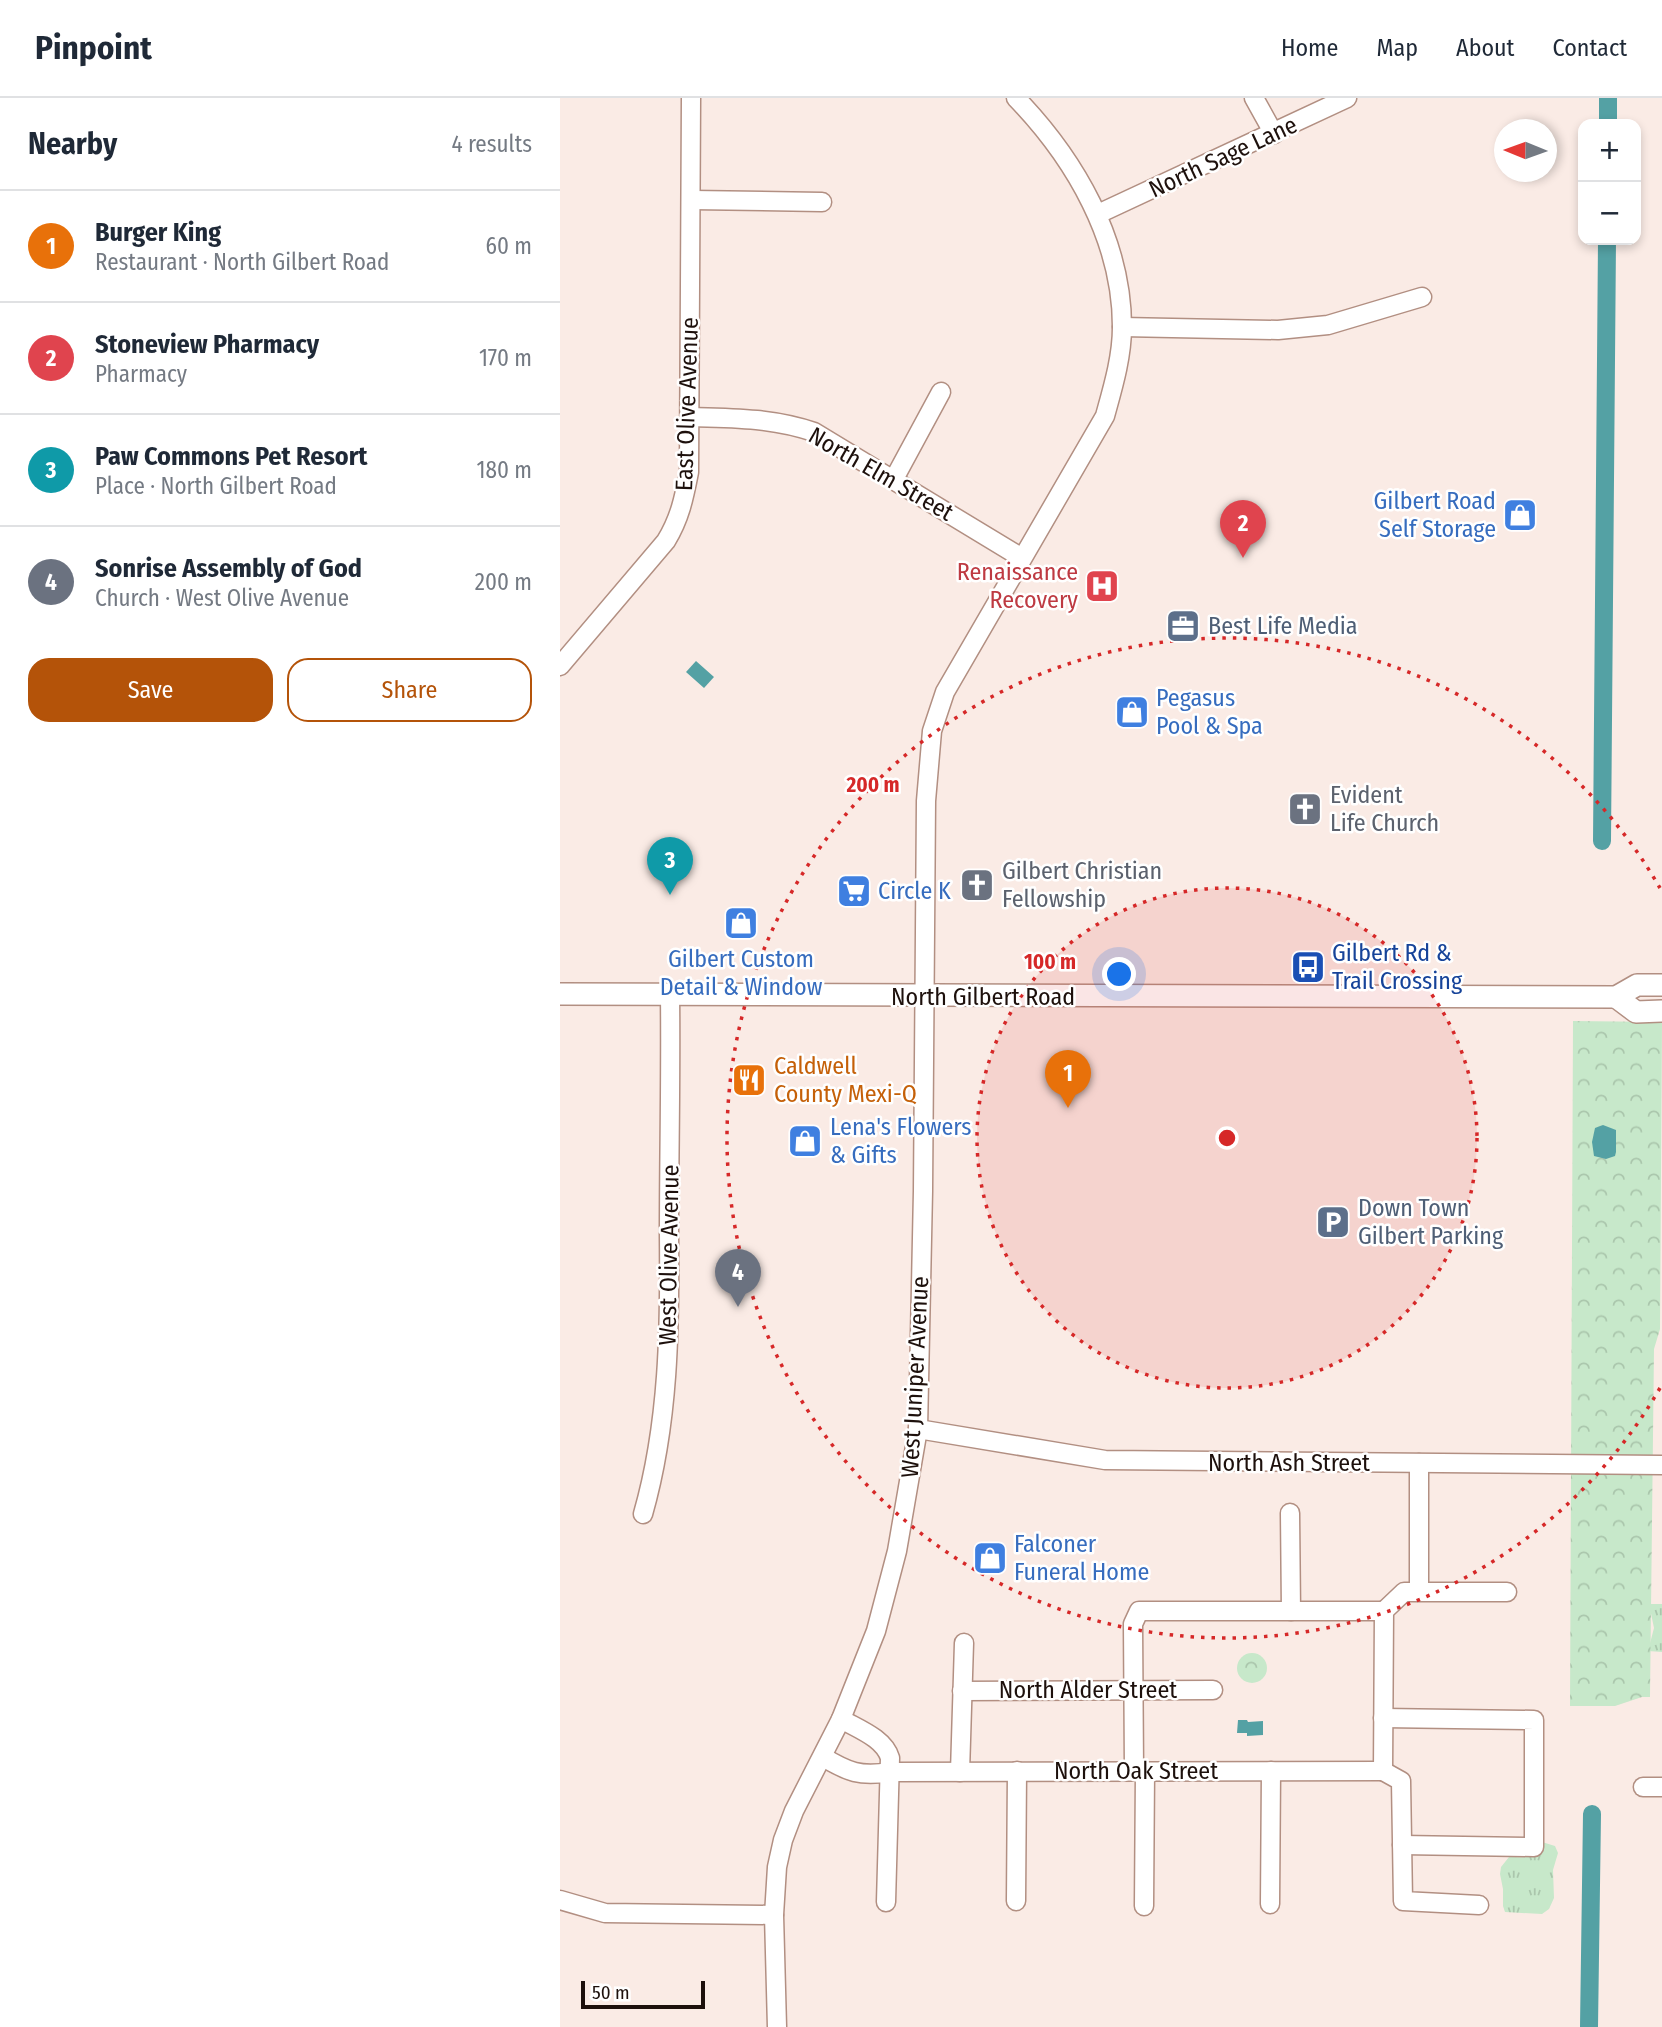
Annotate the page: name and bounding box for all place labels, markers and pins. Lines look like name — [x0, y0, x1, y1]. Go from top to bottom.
place label: Gilbert Road Self Storage — [1374, 487, 1496, 543]
shop icon: Gilbert Road Self Storage — [1501, 496, 1539, 534]
pin: 2 — [1220, 500, 1266, 558]
place label: Renaissance Recovery — [957, 558, 1078, 614]
hospital icon: Renaissance Recovery — [1083, 567, 1121, 605]
office icon: Best Life Media — [1164, 607, 1202, 645]
place label: Best Life Media — [1208, 612, 1358, 640]
place label: Pegasus Pool & Spa — [1156, 684, 1263, 740]
shop icon: Pegasus Pool & Spa — [1113, 693, 1151, 731]
place label: Evident Life Church — [1330, 781, 1439, 837]
church icon: Evident Life Church — [1286, 790, 1324, 828]
pin: 3 — [647, 837, 693, 895]
place label: Gilbert Christian Fellowship — [1002, 857, 1162, 913]
church icon: Gilbert Christian Fellowship — [958, 866, 996, 904]
supermarket icon: Circle K — [835, 872, 873, 910]
place label: Circle K — [878, 877, 951, 905]
shop icon: Gilbert Custom Detail & Window — [722, 904, 760, 942]
place label: Gilbert Rd & Trail Crossing — [1332, 939, 1463, 995]
place label: Gilbert Custom Detail & Window — [660, 945, 823, 1001]
bus stop icon: Gilbert Rd & Trail Crossing — [1289, 948, 1327, 986]
pin: 1 — [1045, 1050, 1091, 1108]
place label: Caldwell County Mexi-Q — [774, 1052, 917, 1108]
restaurant icon: Caldwell County Mexi-Q — [730, 1061, 768, 1099]
place label: Lena's Flowers & Gifts — [830, 1113, 972, 1169]
shop icon: Lena's Flowers & Gifts — [786, 1122, 824, 1160]
centre of rings — [1215, 1126, 1239, 1150]
place label: Down Town Gilbert Parking — [1358, 1194, 1504, 1250]
parking icon: Down Town Gilbert Parking — [1314, 1203, 1352, 1241]
pin: 4 — [715, 1249, 761, 1307]
place label: Falconer Funeral Home — [1014, 1530, 1149, 1586]
shop icon: Falconer Funeral Home — [971, 1539, 1009, 1577]

